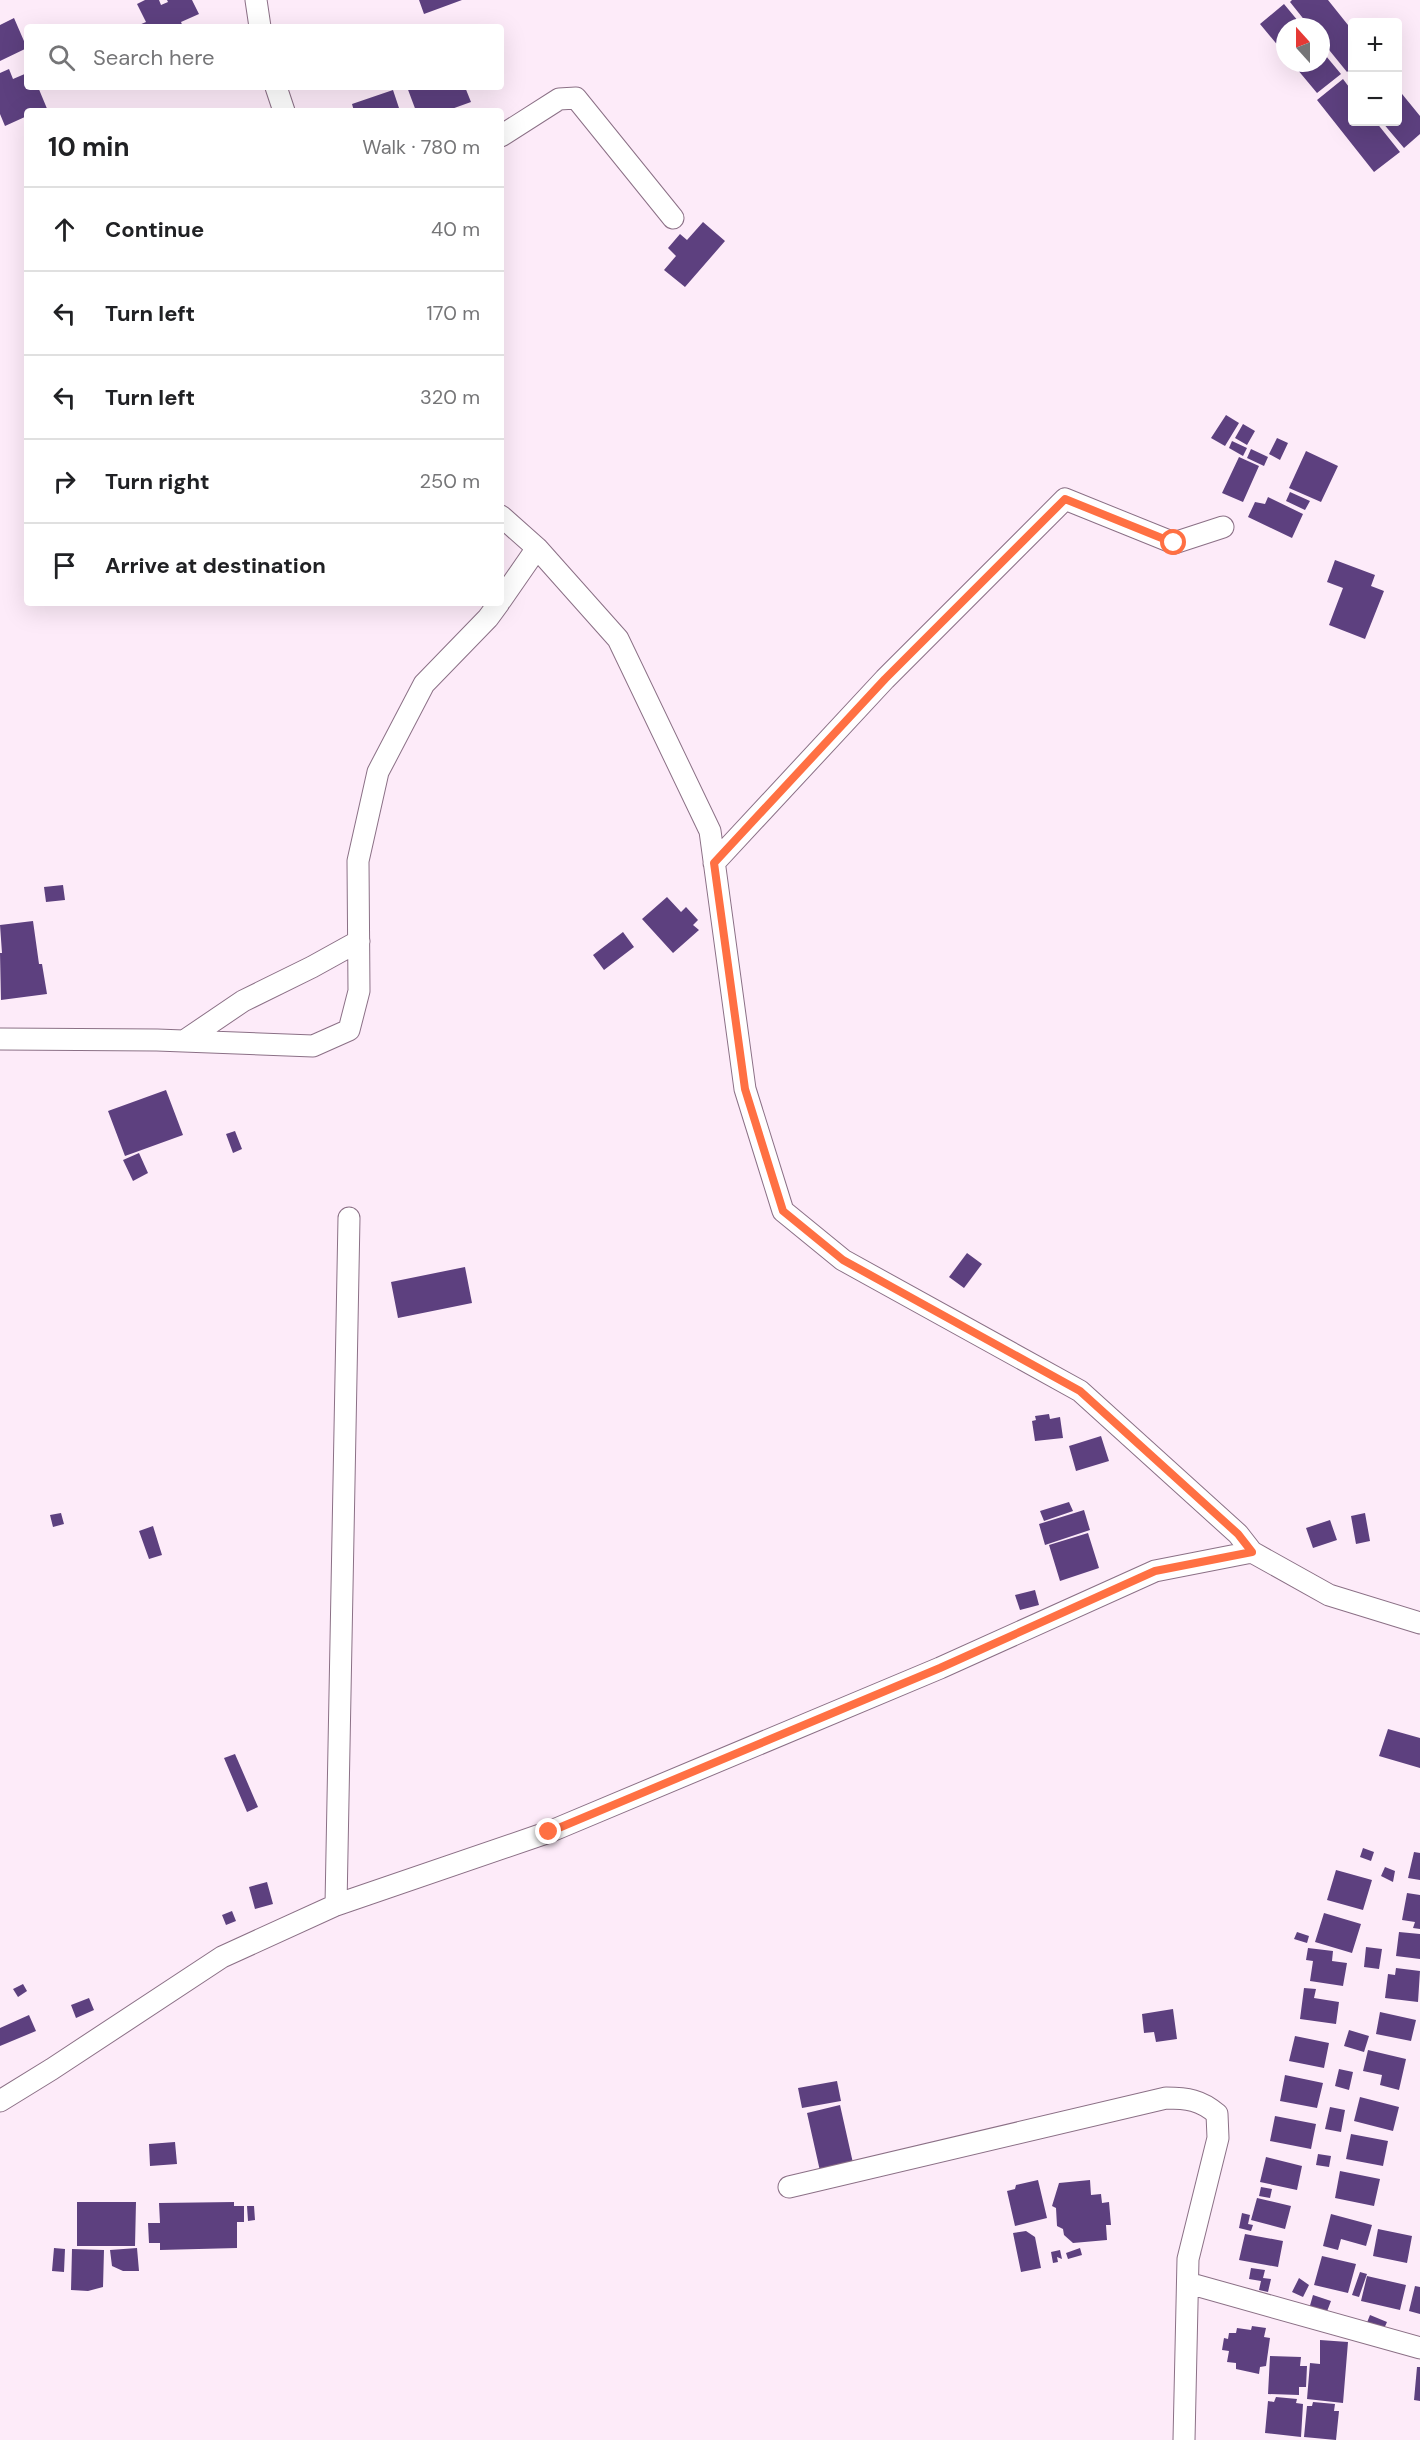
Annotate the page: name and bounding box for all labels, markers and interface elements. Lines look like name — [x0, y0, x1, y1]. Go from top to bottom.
north arrow — [1276, 18, 1330, 72]
map controls — [1348, 18, 1402, 126]
button: + — [1348, 18, 1402, 72]
search box — [24, 24, 504, 90]
icon: search — [45, 41, 78, 74]
text: Search here — [93, 43, 214, 72]
button: − — [1348, 72, 1402, 126]
text: 10 min — [48, 130, 130, 164]
text: Walk · 780 m — [362, 134, 480, 160]
icon: ahead — [48, 213, 81, 246]
text: Continue — [105, 215, 204, 244]
text: 40 m — [431, 216, 480, 242]
icon: left — [48, 297, 81, 330]
text: Turn left — [105, 299, 195, 328]
text: 170 m — [427, 300, 480, 326]
icon: left — [48, 381, 81, 414]
text: Turn left — [105, 383, 195, 412]
text: 320 m — [420, 384, 480, 410]
icon: right — [48, 465, 81, 498]
text: Turn right — [105, 467, 210, 496]
text: 250 m — [419, 468, 480, 494]
route start — [1160, 529, 1186, 555]
icon: arrive — [48, 549, 81, 582]
text: Arrive at destination — [105, 551, 326, 580]
route end — [535, 1818, 561, 1844]

